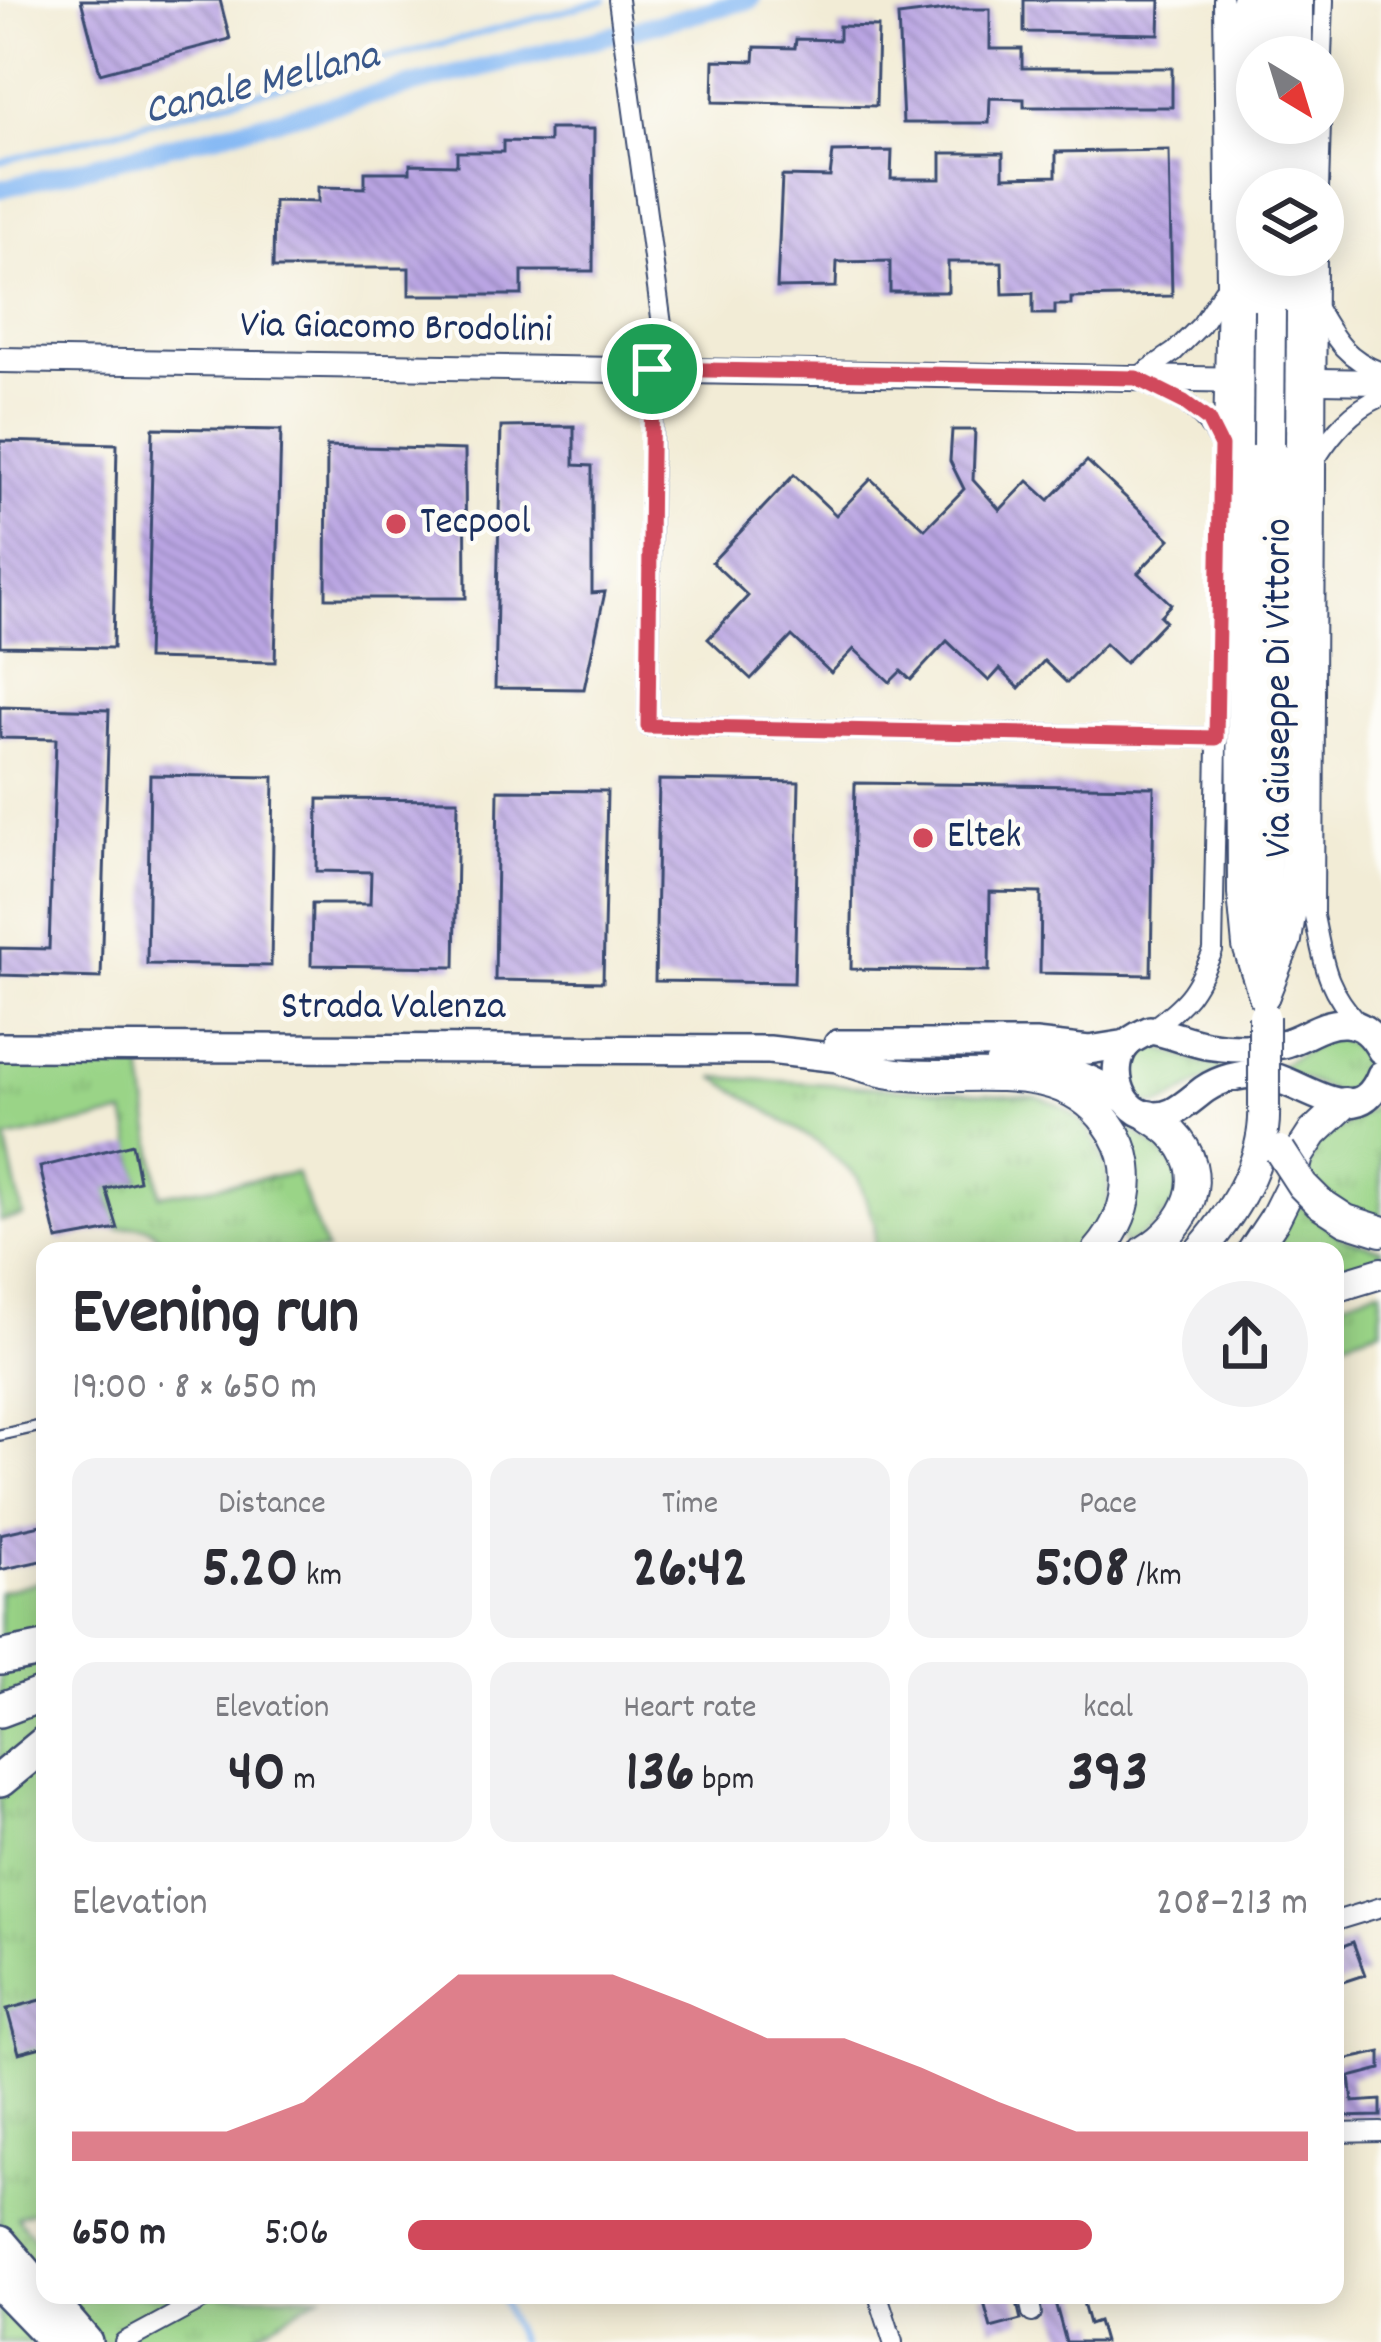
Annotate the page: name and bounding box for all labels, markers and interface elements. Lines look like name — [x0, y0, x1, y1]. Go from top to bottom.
water label: Canale Mellana — [139, 27, 388, 144]
north arrow — [1236, 36, 1344, 144]
map controls — [1236, 36, 1344, 276]
button: layers — [1236, 168, 1344, 276]
street label: Via Giacomo Brodolini — [240, 300, 552, 360]
pin — [601, 318, 703, 420]
icon: arrive — [619, 336, 685, 402]
place label: Tecpool — [420, 497, 530, 552]
marker: Tecpool — [383, 511, 409, 537]
street label: Via Giuseppe Di Vittorio — [1254, 518, 1309, 858]
place label: Eltek — [947, 811, 1022, 866]
marker: Eltek — [910, 825, 936, 851]
street label: Strada Valenza — [281, 982, 506, 1037]
text: Evening run — [72, 1270, 359, 1364]
button: share — [1182, 1281, 1308, 1407]
text: 19:00 · 8 × 650 m — [72, 1362, 317, 1417]
text: Distance — [218, 1482, 326, 1529]
text: Time — [662, 1482, 718, 1529]
text: Pace — [1079, 1482, 1137, 1529]
text: 5.20 — [202, 1529, 298, 1615]
text: 26:42 — [632, 1529, 748, 1615]
text: 5:08 — [1034, 1529, 1129, 1615]
text: km — [298, 1554, 342, 1601]
text: /km — [1129, 1554, 1182, 1601]
text: Elevation — [215, 1686, 329, 1733]
text: Heart rate — [623, 1686, 757, 1733]
text: kcal — [1083, 1686, 1133, 1733]
text: 40 — [228, 1733, 286, 1819]
text: 136 — [626, 1733, 695, 1819]
text: 393 — [1068, 1733, 1148, 1819]
text: m — [286, 1758, 316, 1805]
text: bpm — [695, 1758, 754, 1805]
text: Elevation — [72, 1878, 208, 1933]
text: 208–213 m — [1156, 1878, 1308, 1933]
text: 650 m — [72, 2208, 166, 2263]
text: 5:06 — [264, 2208, 329, 2263]

